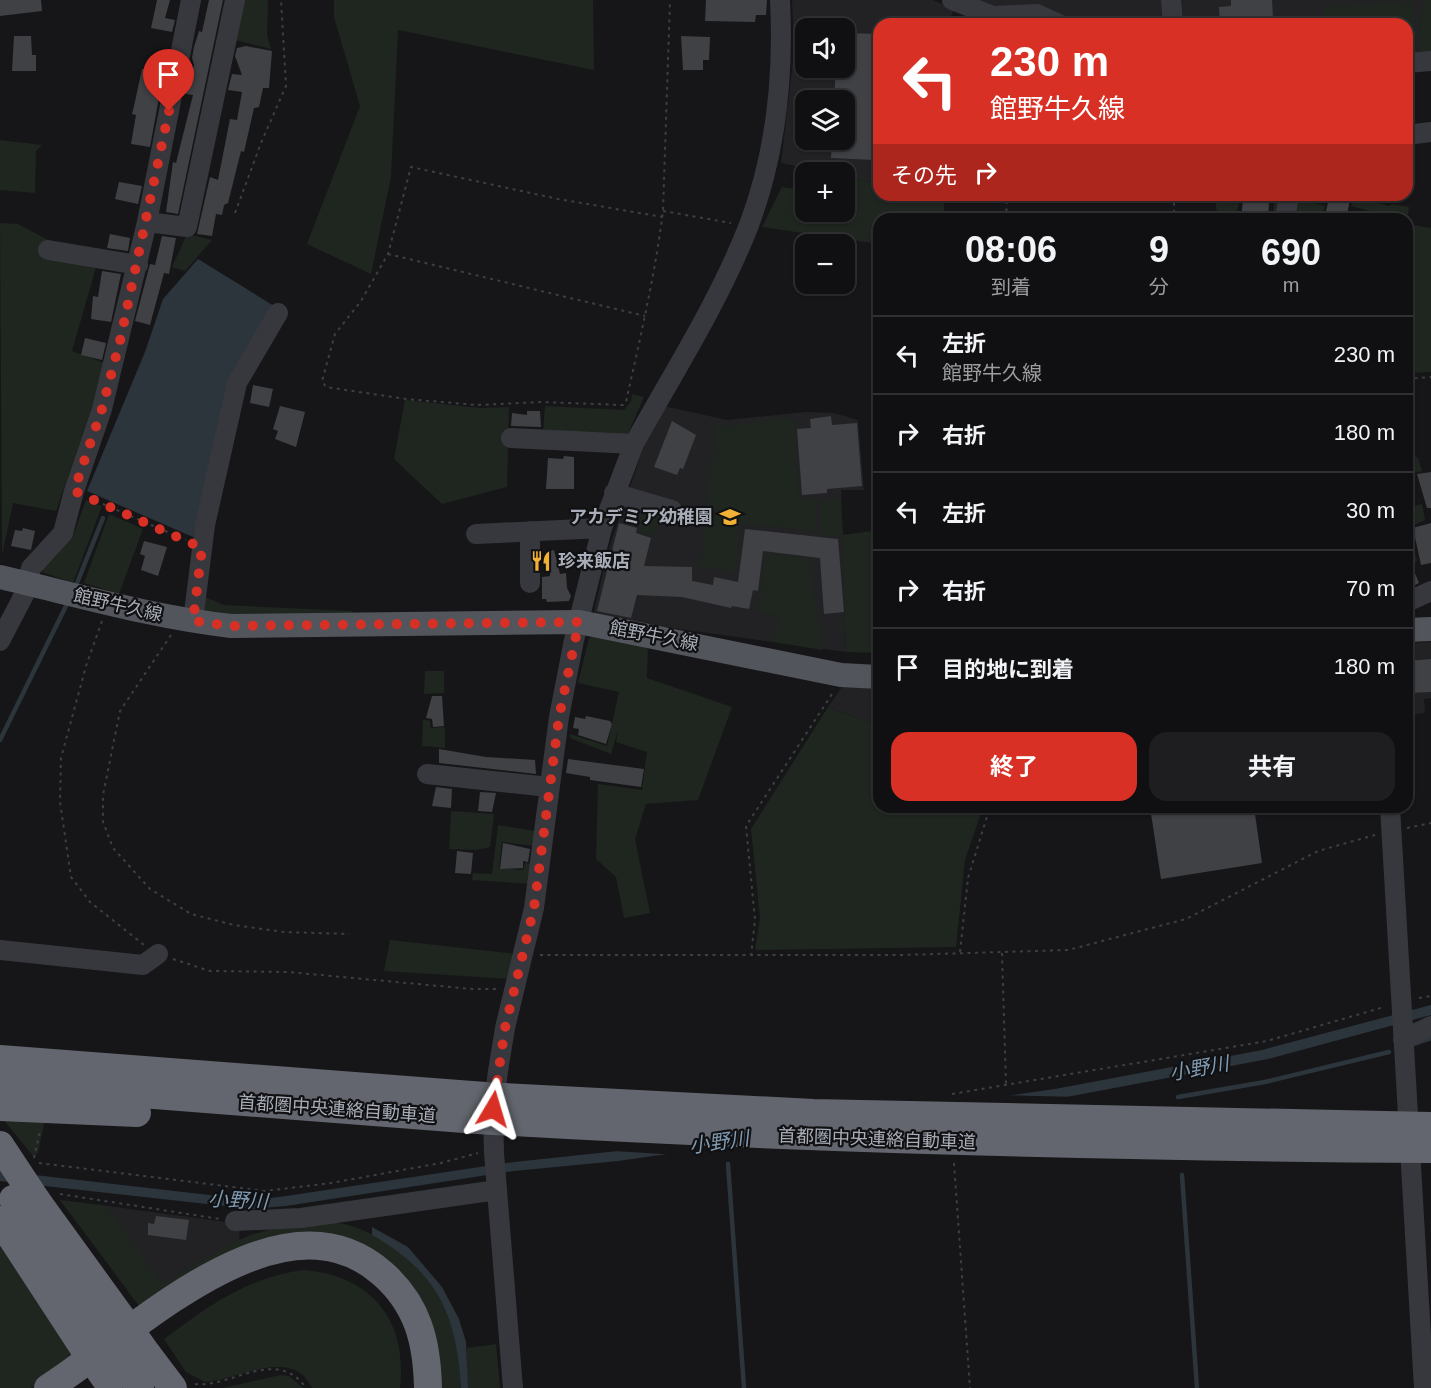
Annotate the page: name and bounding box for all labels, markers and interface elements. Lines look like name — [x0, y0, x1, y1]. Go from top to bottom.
map controls — [795, 18, 855, 294]
button: sound — [795, 18, 855, 78]
text: 230 m — [990, 38, 1109, 85]
icon: left — [891, 42, 969, 120]
pin — [143, 49, 194, 111]
icon: arrive — [152, 58, 185, 91]
button: layers — [795, 90, 855, 150]
text: 館野牛久線 — [990, 94, 1125, 124]
icon: right — [969, 156, 1002, 189]
button: + — [795, 162, 855, 222]
text: その先 — [891, 163, 957, 188]
text: 08:06 — [965, 229, 1057, 270]
text: 9 — [1149, 229, 1169, 270]
text: 690 — [1261, 232, 1321, 273]
button: − — [795, 234, 855, 294]
text: m — [1283, 274, 1299, 296]
text: 到着 — [991, 276, 1031, 298]
text: 分 — [1149, 276, 1169, 298]
text: 左折 — [942, 331, 986, 356]
icon: left — [891, 339, 924, 372]
text: 230 m — [1334, 342, 1395, 367]
text: 館野牛久線 — [942, 362, 1042, 384]
icon: right — [891, 417, 924, 450]
text: 180 m — [1334, 420, 1395, 445]
text: 右折 — [942, 423, 986, 448]
icon: left — [891, 495, 924, 528]
text: 30 m — [1346, 498, 1395, 523]
text: 左折 — [942, 501, 986, 526]
school or university icon: アカデミア幼稚園 — [718, 505, 742, 529]
place label: アカデミア幼稚園 — [569, 507, 713, 527]
restaurant icon: 珍来飯店 — [529, 549, 553, 573]
place label: 珍来飯店 — [558, 551, 630, 571]
icon: right — [891, 573, 924, 606]
text: 70 m — [1346, 576, 1395, 601]
text: 右折 — [942, 579, 986, 604]
street label: 館野牛久線 — [72, 585, 164, 625]
street label: 館野牛久線 — [608, 618, 700, 654]
icon: arrive — [891, 651, 924, 684]
text: 180 m — [1334, 654, 1395, 679]
text: 目的地に到着 — [942, 657, 1074, 682]
button: 終了 — [891, 732, 1137, 801]
button: 共有 — [1149, 732, 1395, 801]
water label: 小野川 — [1168, 1052, 1232, 1084]
position arrow — [461, 1077, 525, 1141]
street label: 首都圏中央連絡自動車道 — [238, 1092, 436, 1126]
street label: 首都圏中央連絡自動車道 — [778, 1126, 976, 1152]
water label: 小野川 — [688, 1127, 752, 1157]
water label: 小野川 — [207, 1187, 271, 1213]

